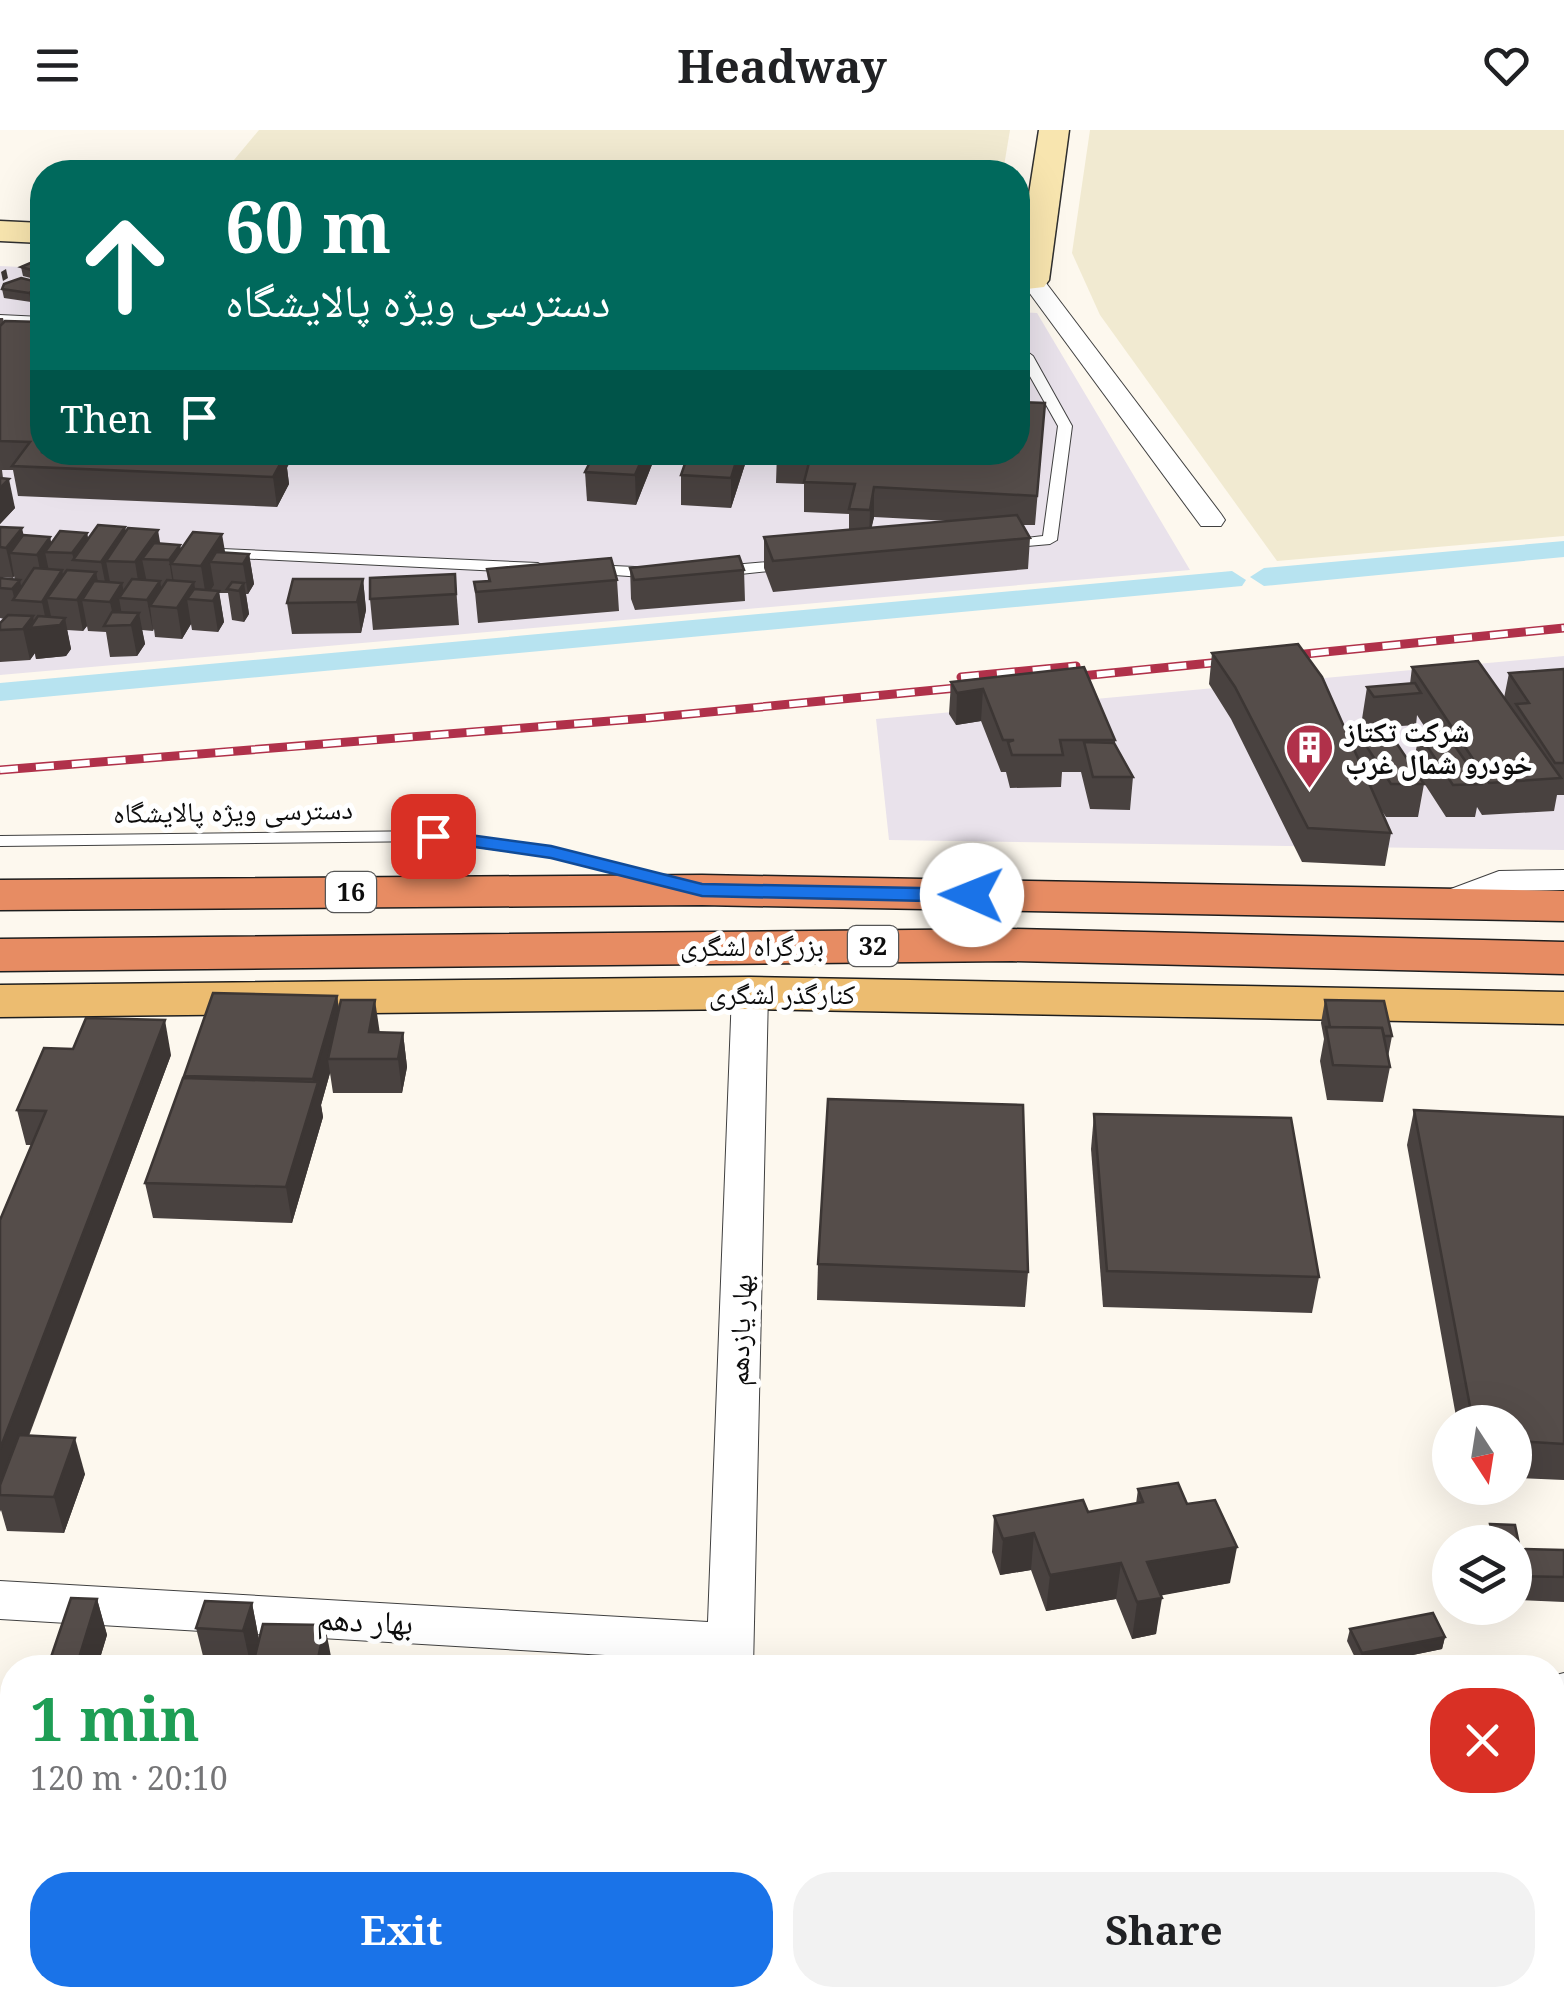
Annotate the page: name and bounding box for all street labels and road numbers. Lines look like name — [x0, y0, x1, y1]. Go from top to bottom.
street label: دسترسی ویژه پالایشگاه — [113, 789, 353, 831]
road number: 16 — [326, 872, 376, 912]
street label: بزرگراه لشگری — [680, 926, 824, 964]
road number: 32 — [848, 926, 898, 966]
street label: کنارگذر لشگری — [709, 974, 856, 1012]
street label: بهار یازدهم — [718, 1274, 761, 1386]
street label: بهار دهم — [316, 1596, 414, 1644]

